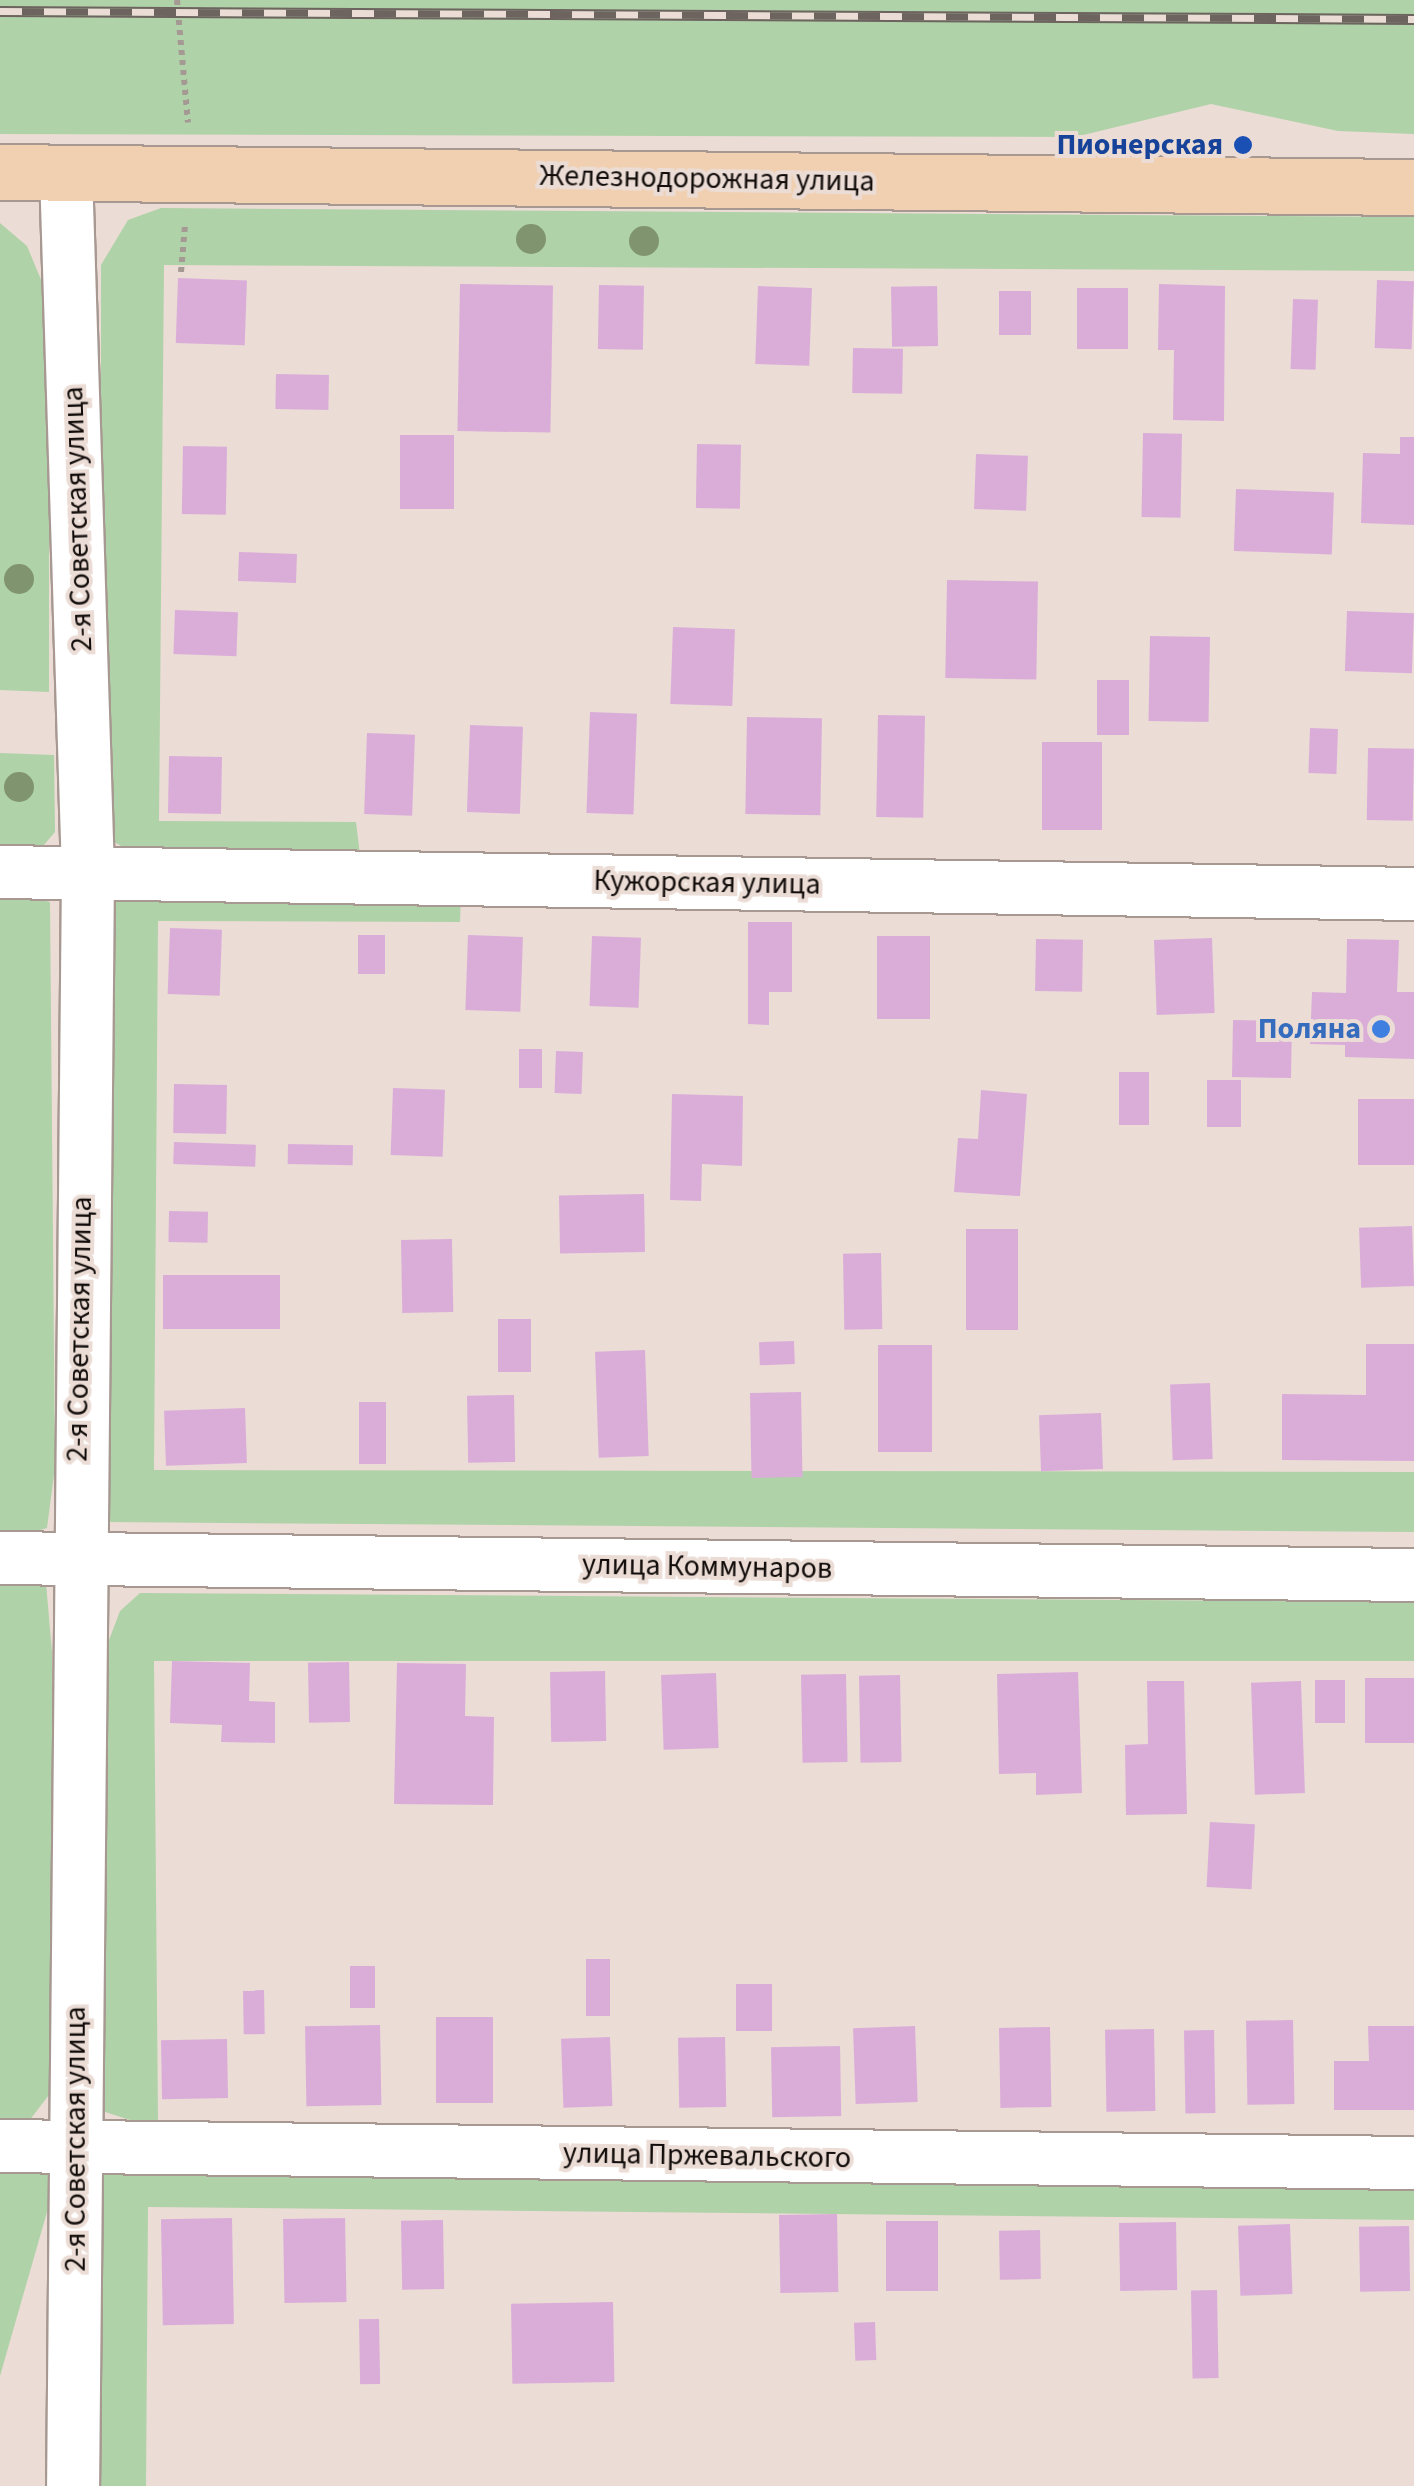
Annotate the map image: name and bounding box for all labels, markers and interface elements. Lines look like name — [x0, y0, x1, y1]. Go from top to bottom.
place label: Пионерская — [1056, 127, 1223, 163]
marker: Пионерская — [1232, 134, 1254, 156]
street label: Железнодорожная улица — [539, 158, 875, 200]
street label: 2-я Советская улица — [55, 386, 101, 652]
street label: Кужорская улица — [593, 863, 821, 903]
place label: Поляна — [1258, 1011, 1361, 1047]
marker: Поляна — [1370, 1018, 1392, 1040]
street label: 2-я Советская улица — [60, 1196, 100, 1462]
street label: улица Коммунаров — [582, 1547, 832, 1587]
street label: 2-я Советская улица — [58, 2006, 94, 2272]
street label: улица Пржевальского — [563, 2135, 851, 2177]

